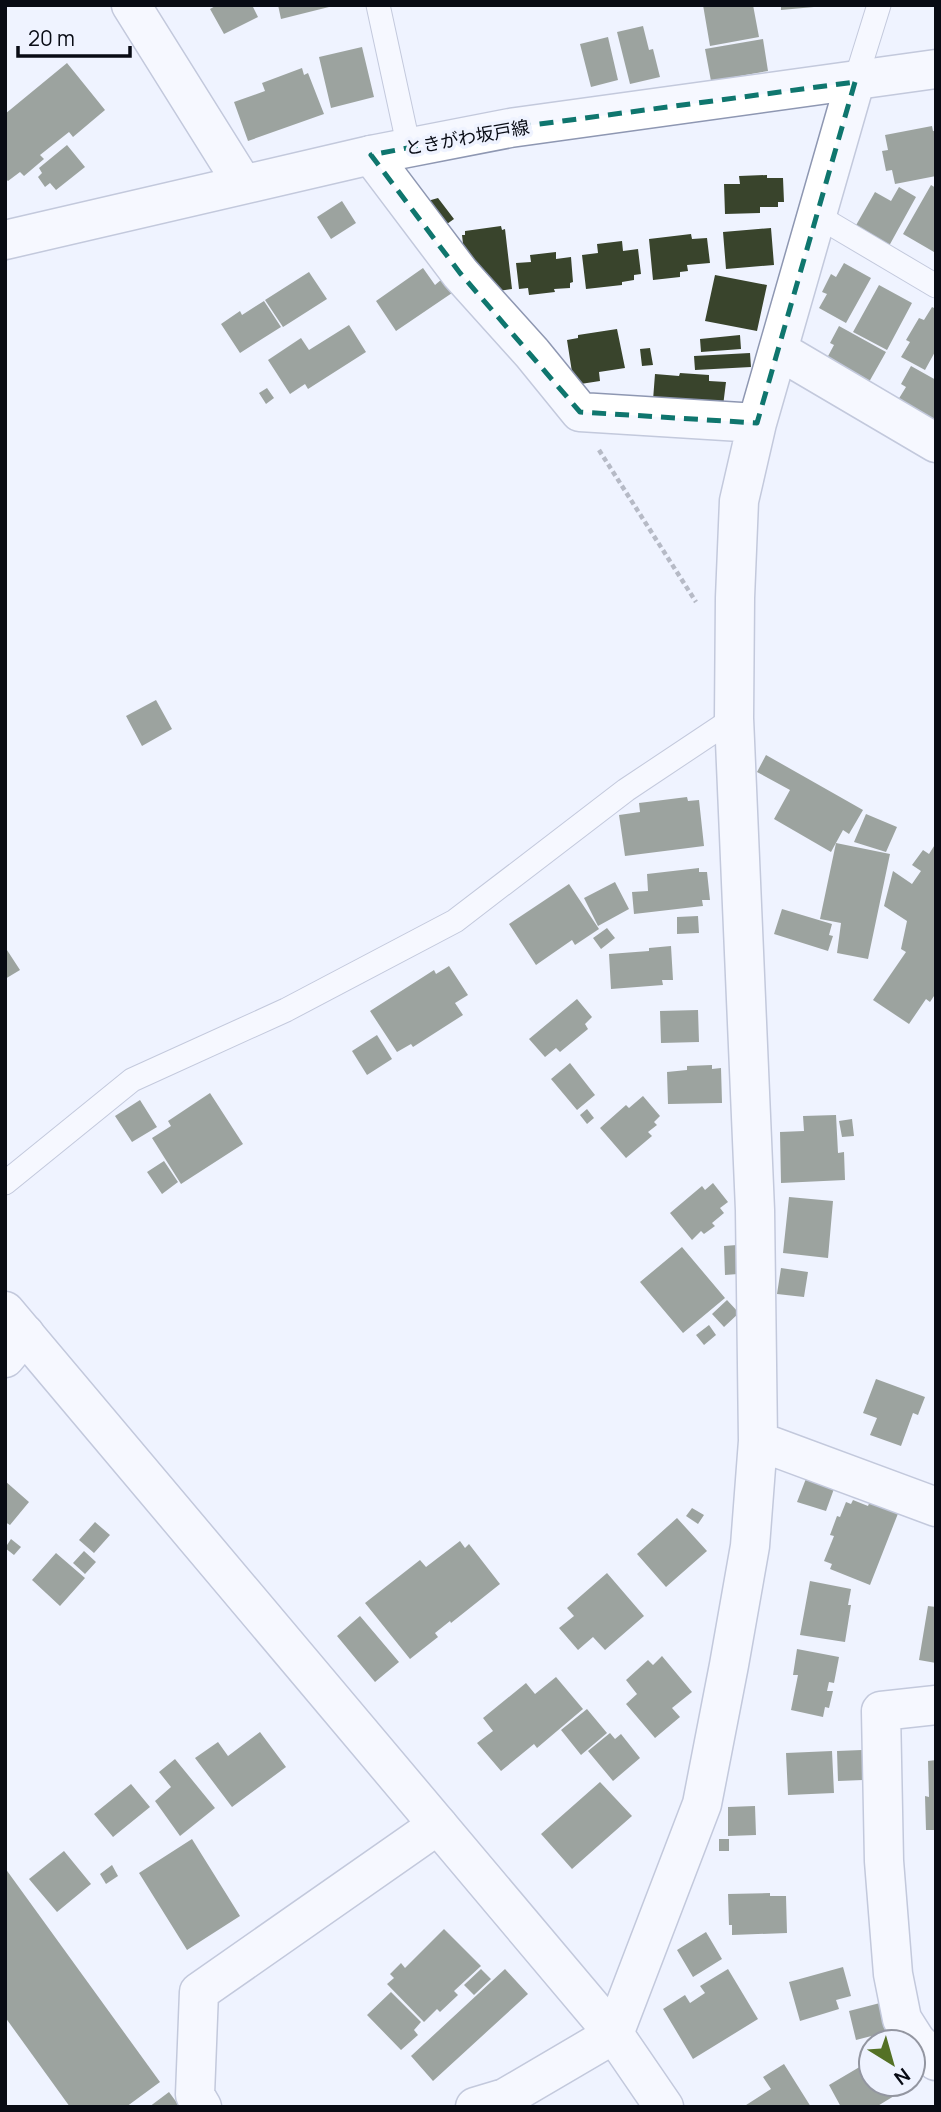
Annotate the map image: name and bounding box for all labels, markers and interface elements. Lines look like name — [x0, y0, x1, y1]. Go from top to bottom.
scale bar — [18, 14, 130, 58]
text: 20 m — [28, 24, 75, 52]
street label: ときがわ坂戸線 — [403, 114, 531, 160]
north arrow — [857, 2028, 927, 2098]
text: N — [889, 2062, 916, 2091]

